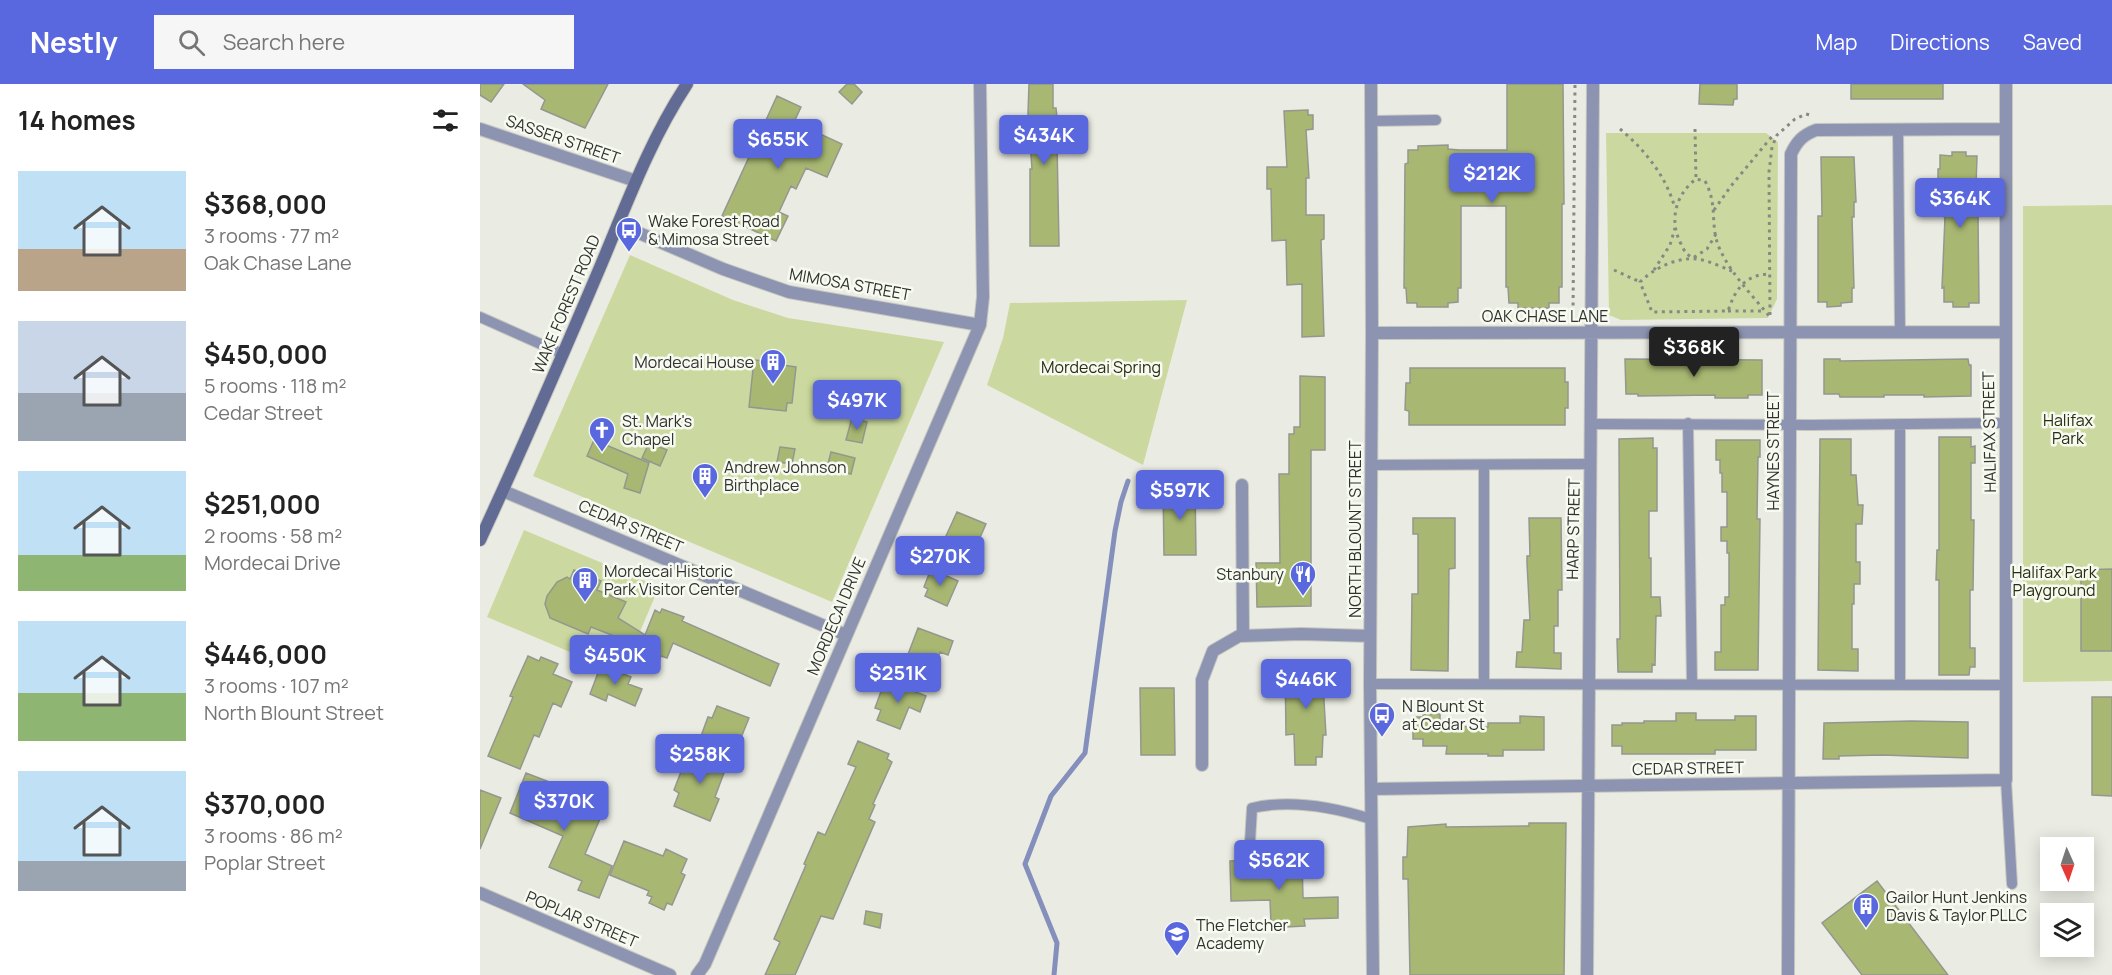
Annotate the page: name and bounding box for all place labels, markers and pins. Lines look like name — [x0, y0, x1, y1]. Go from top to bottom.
pin: $434K — [1002, 115, 1086, 166]
pin: $655K — [736, 119, 820, 170]
pin: $212K — [1450, 153, 1534, 204]
pin: $364K — [1918, 178, 2002, 229]
place label: Wake Forest Road & Mimosa Street — [648, 210, 780, 250]
bus stop icon: Wake Forest Road & Mimosa Street — [614, 215, 644, 253]
pin: $368K — [1652, 327, 1736, 378]
building icon: Mordecai House — [758, 347, 788, 385]
place label: Mordecai House — [634, 351, 754, 373]
pin: $497K — [815, 380, 899, 431]
place label: St. Mark's Chapel — [622, 410, 692, 450]
church icon: St. Mark's Chapel — [587, 415, 617, 453]
place label: Andrew Johnson Birthplace — [724, 456, 846, 496]
building icon: Andrew Johnson Birthplace — [690, 461, 720, 499]
pin: $597K — [1138, 470, 1222, 521]
pin: $270K — [898, 536, 982, 587]
restaurant icon: Stanbury — [1288, 559, 1318, 597]
place label: Mordecai Historic Park Visitor Center — [604, 560, 740, 600]
place label: Stanbury — [1216, 563, 1285, 585]
building icon: Mordecai Historic Park Visitor Center — [570, 565, 600, 603]
pin: $450K — [573, 635, 657, 686]
pin: $251K — [856, 653, 940, 704]
pin: $446K — [1264, 659, 1348, 710]
place label: N Blount St at Cedar St — [1402, 695, 1485, 735]
bus stop icon: N Blount St at Cedar St — [1367, 700, 1397, 738]
pin: $258K — [658, 734, 742, 785]
pin: $370K — [522, 781, 606, 832]
pin: $562K — [1237, 840, 1321, 891]
place label: Gailor Hunt Jenkins Davis & Taylor PLLC — [1886, 886, 2027, 926]
building icon: Gailor Hunt Jenkins Davis & Taylor PLLC — [1851, 891, 1881, 929]
place label: The Fletcher Academy — [1196, 914, 1289, 954]
school or university icon: The Fletcher Academy — [1162, 919, 1192, 957]

